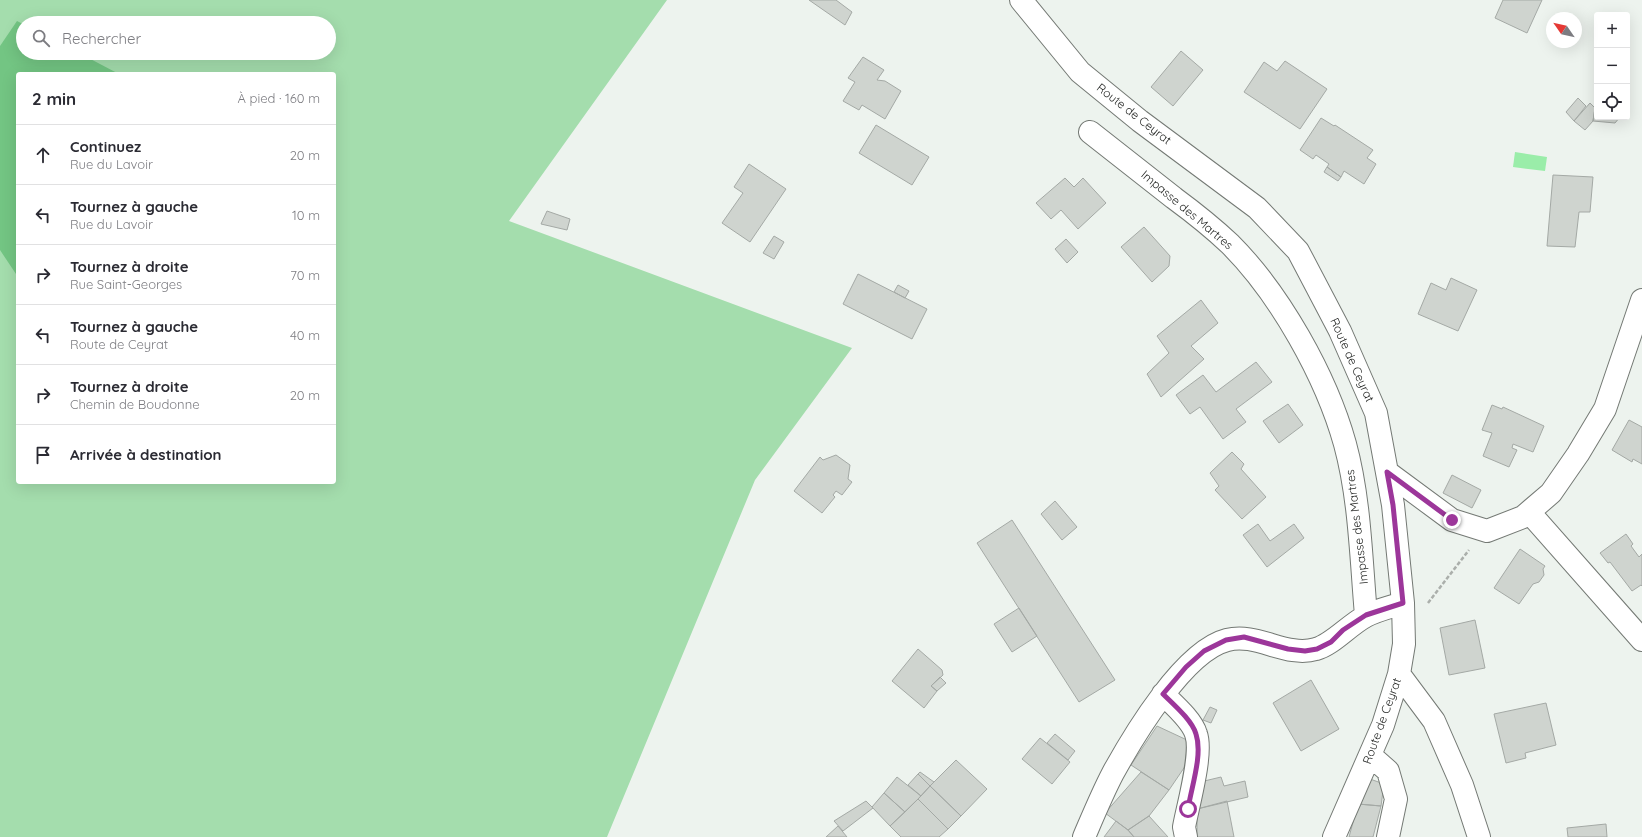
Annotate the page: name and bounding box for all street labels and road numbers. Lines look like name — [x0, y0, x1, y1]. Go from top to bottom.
street label: Route de Ceyrat — [1094, 80, 1175, 147]
street label: Impasse des Martres — [1138, 167, 1237, 253]
street label: Route de Ceyrat — [1327, 315, 1378, 404]
street label: Impasse des Martres — [1342, 469, 1371, 585]
street label: Route de Ceyrat — [1359, 676, 1404, 766]

